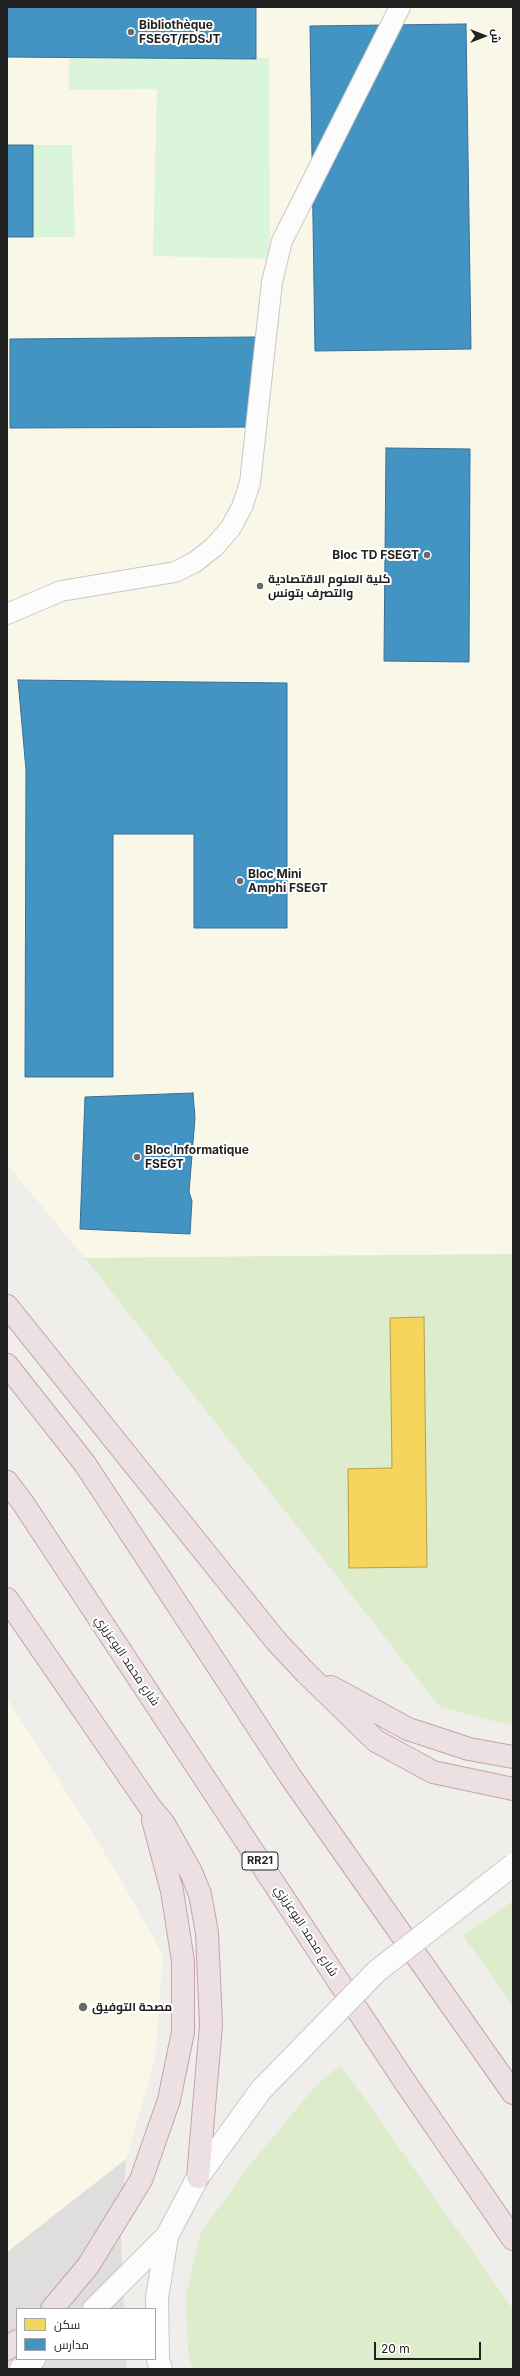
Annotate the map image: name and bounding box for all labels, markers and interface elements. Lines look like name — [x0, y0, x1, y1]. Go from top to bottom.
north arrow — [464, 16, 504, 56]
place label: Bibliothèque FSEGT/FDSJT — [139, 18, 220, 46]
marker: Bibliothèque FSEGT/FDSJT — [126, 27, 136, 37]
text: ش — [489, 29, 503, 43]
place label: Bloc TD FSEGT — [332, 548, 419, 562]
marker: Bloc TD FSEGT — [422, 550, 432, 560]
place label: كلية العلوم الاقتصادية والتصرف بتونس — [268, 572, 390, 600]
marker: كلية العلوم الاقتصادية والتصرف بتونس — [255, 581, 265, 591]
place label: Bloc Mini Amphi FSEGT — [248, 867, 328, 895]
marker: Bloc Mini Amphi FSEGT — [235, 876, 245, 886]
place label: Bloc Informatique FSEGT — [145, 1143, 249, 1171]
marker: Bloc Informatique FSEGT — [132, 1152, 142, 1162]
street label: شارع محمد البوعزيزي — [91, 1613, 163, 1709]
road number: RR21 — [242, 1852, 278, 1870]
street label: شارع محمد البوعزيزي — [271, 1883, 341, 1979]
place label: مصحة التوفيق — [92, 2000, 172, 2014]
marker: مصحة التوفيق — [77, 2001, 89, 2013]
legend — [16, 2308, 156, 2360]
text: سكن — [54, 2317, 80, 2332]
scale bar — [376, 2334, 483, 2360]
text: مدارس — [54, 2337, 89, 2352]
text: 20 m — [381, 2341, 410, 2356]

